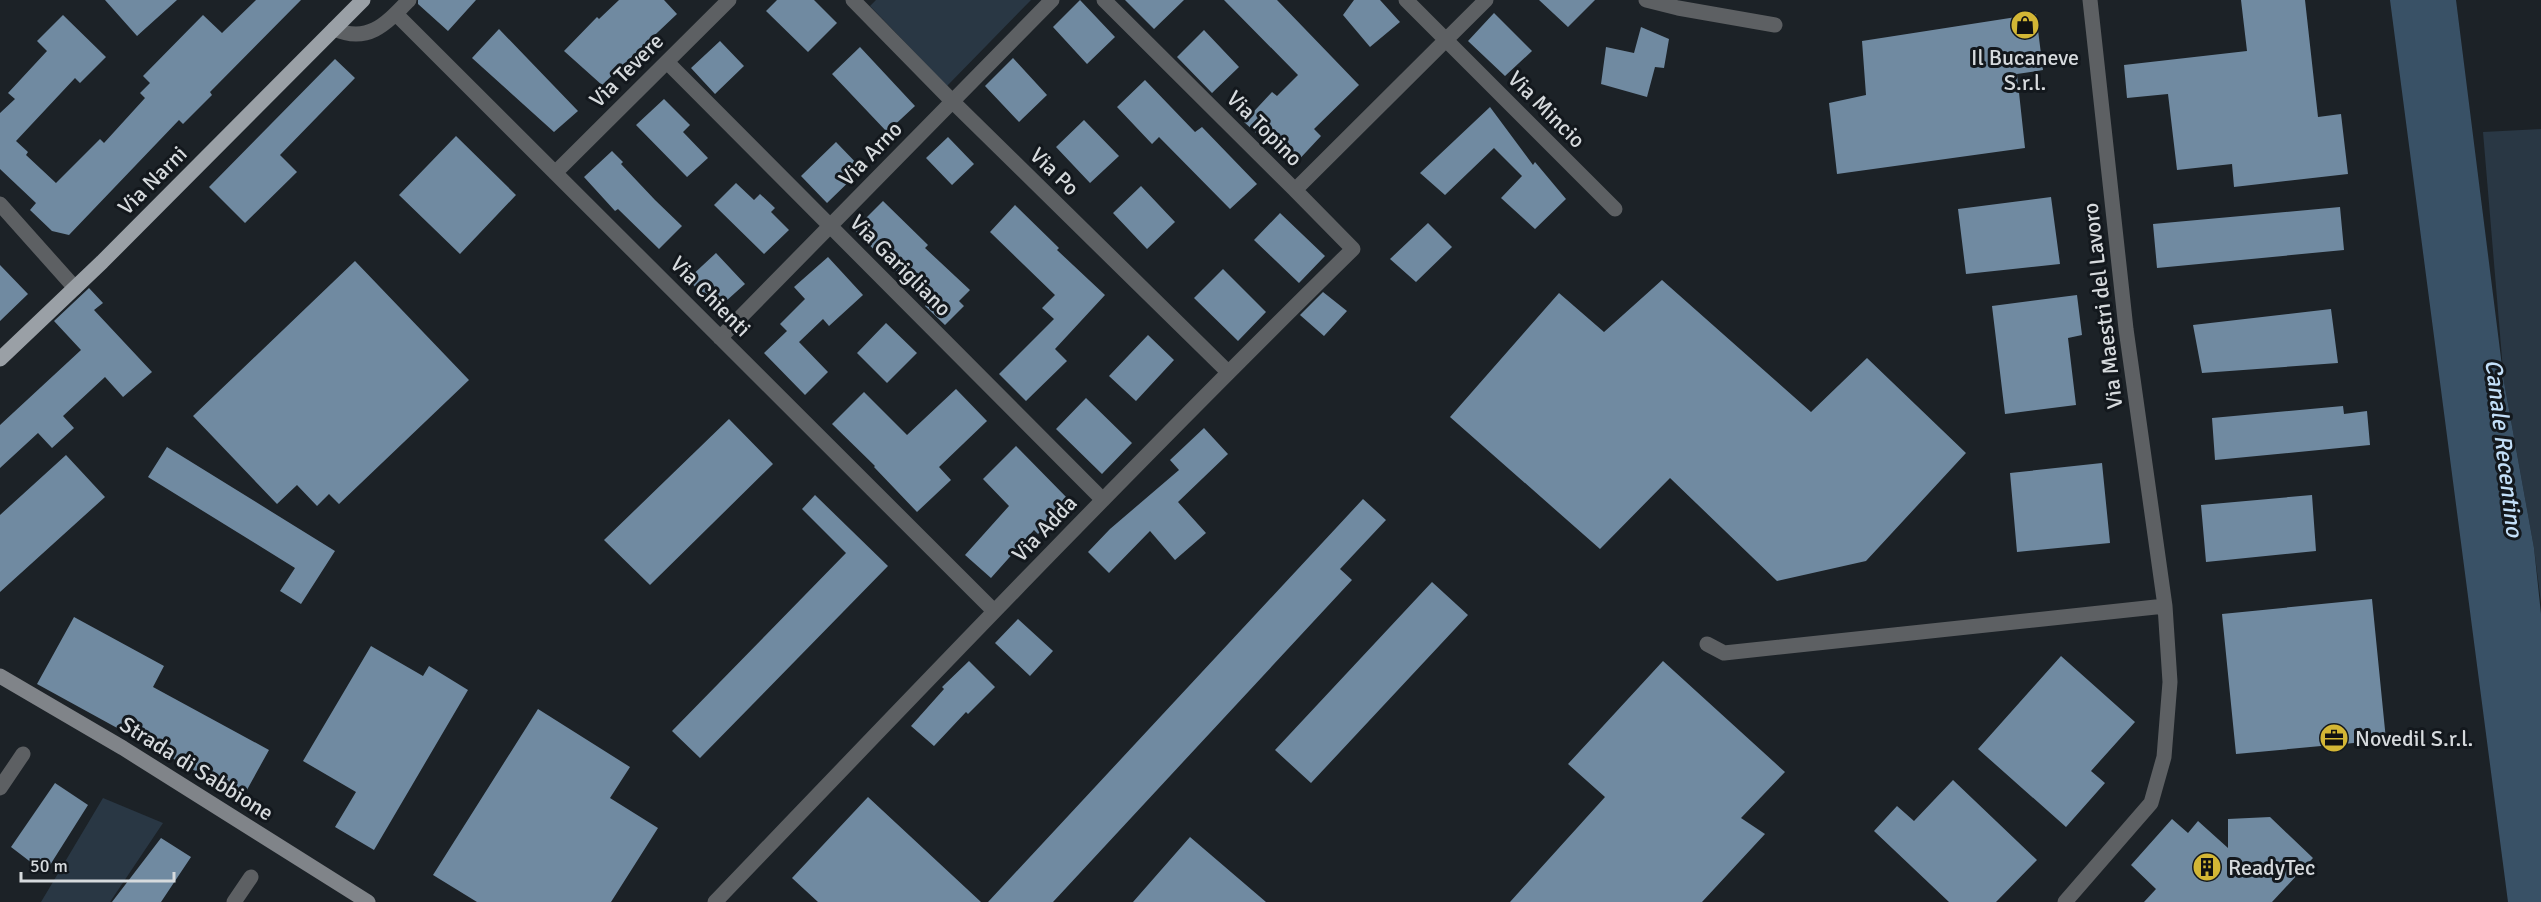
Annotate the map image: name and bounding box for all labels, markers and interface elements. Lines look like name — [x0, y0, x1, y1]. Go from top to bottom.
shop icon: Il Bucaneve S.r.l. — [2009, 9, 2041, 41]
street label: Via Tevere — [584, 28, 669, 113]
place label: Il Bucaneve S.r.l. — [1971, 44, 2079, 96]
street label: Via Mincio — [1502, 65, 1591, 154]
street label: Via Topino — [1221, 85, 1308, 172]
street label: Via Arno — [833, 115, 908, 191]
street label: Via Narni — [112, 140, 193, 221]
street label: Via Po — [1024, 142, 1085, 201]
street label: Via Maestri del Lavoro — [2076, 201, 2129, 410]
street label: Via Garigliano — [844, 209, 957, 322]
street label: Via Chienti — [665, 251, 756, 342]
water label: Canale Recentino — [2478, 357, 2530, 540]
street label: Via Adda — [1006, 489, 1083, 567]
street label: Strada di Sabbione — [115, 710, 279, 826]
office icon: Novedil S.r.l. — [2318, 722, 2350, 754]
place label: Novedil S.r.l. — [2355, 725, 2473, 752]
scale bar — [21, 845, 174, 883]
building icon: ReadyTec — [2191, 851, 2223, 883]
place label: ReadyTec — [2228, 854, 2315, 881]
text: 50 m — [30, 855, 68, 877]

